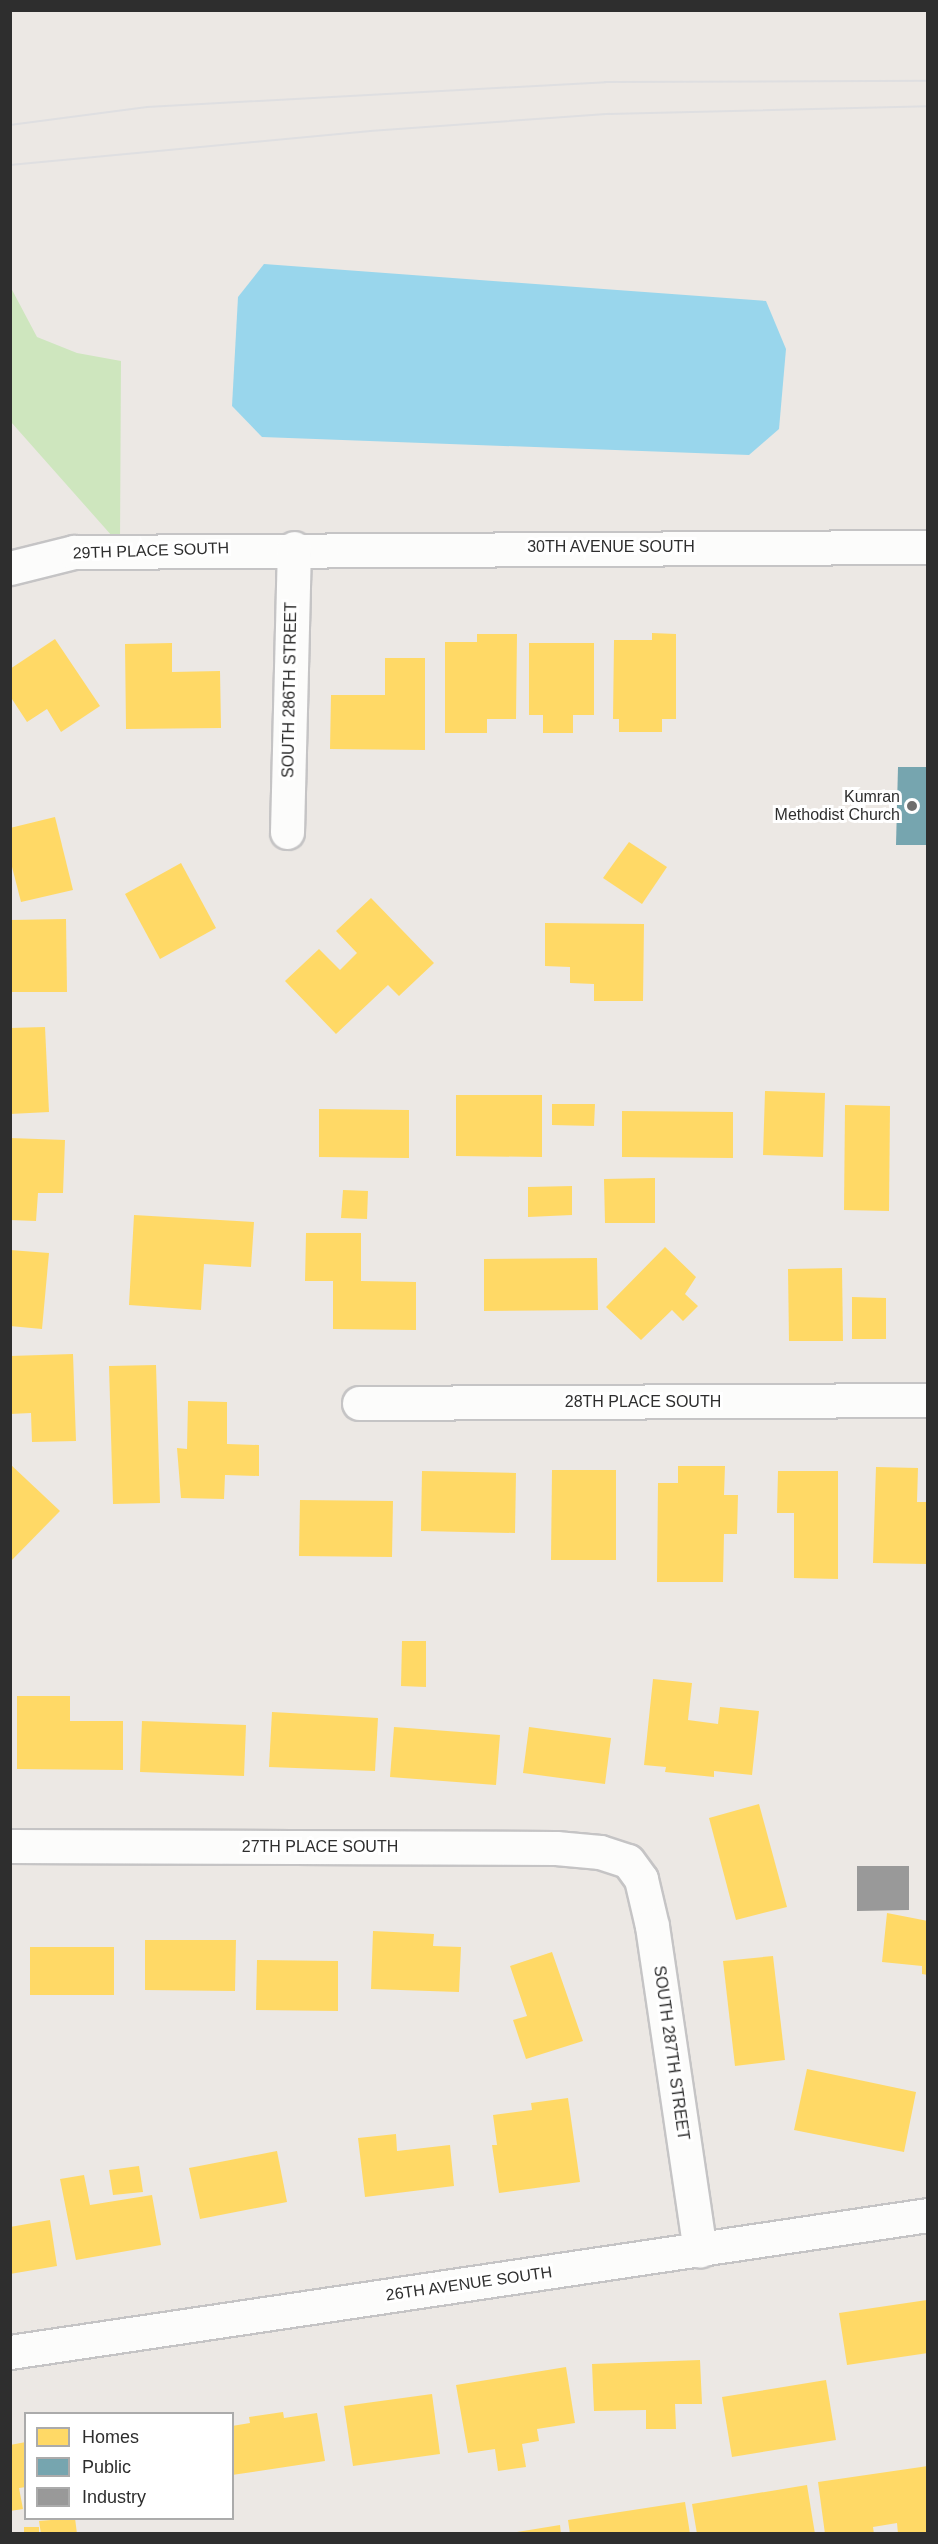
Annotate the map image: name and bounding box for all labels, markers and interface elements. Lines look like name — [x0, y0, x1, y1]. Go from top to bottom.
street label: 30TH AVENUE SOUTH — [527, 537, 695, 557]
street label: 29TH PLACE SOUTH — [72, 539, 230, 563]
street label: SOUTH 286TH STREET — [279, 602, 301, 778]
place label: Kumran Methodist Church — [775, 787, 900, 825]
marker: Kumran Methodist Church — [905, 799, 919, 813]
street label: 28TH PLACE SOUTH — [565, 1392, 721, 1412]
street label: 27TH PLACE SOUTH — [242, 1837, 398, 1857]
street label: SOUTH 287TH STREET — [649, 1965, 693, 2141]
street label: 26TH AVENUE SOUTH — [384, 2263, 554, 2305]
legend — [24, 2412, 234, 2520]
text: Homes — [82, 2427, 139, 2447]
text: Public — [82, 2457, 131, 2477]
text: Industry — [82, 2487, 146, 2507]

